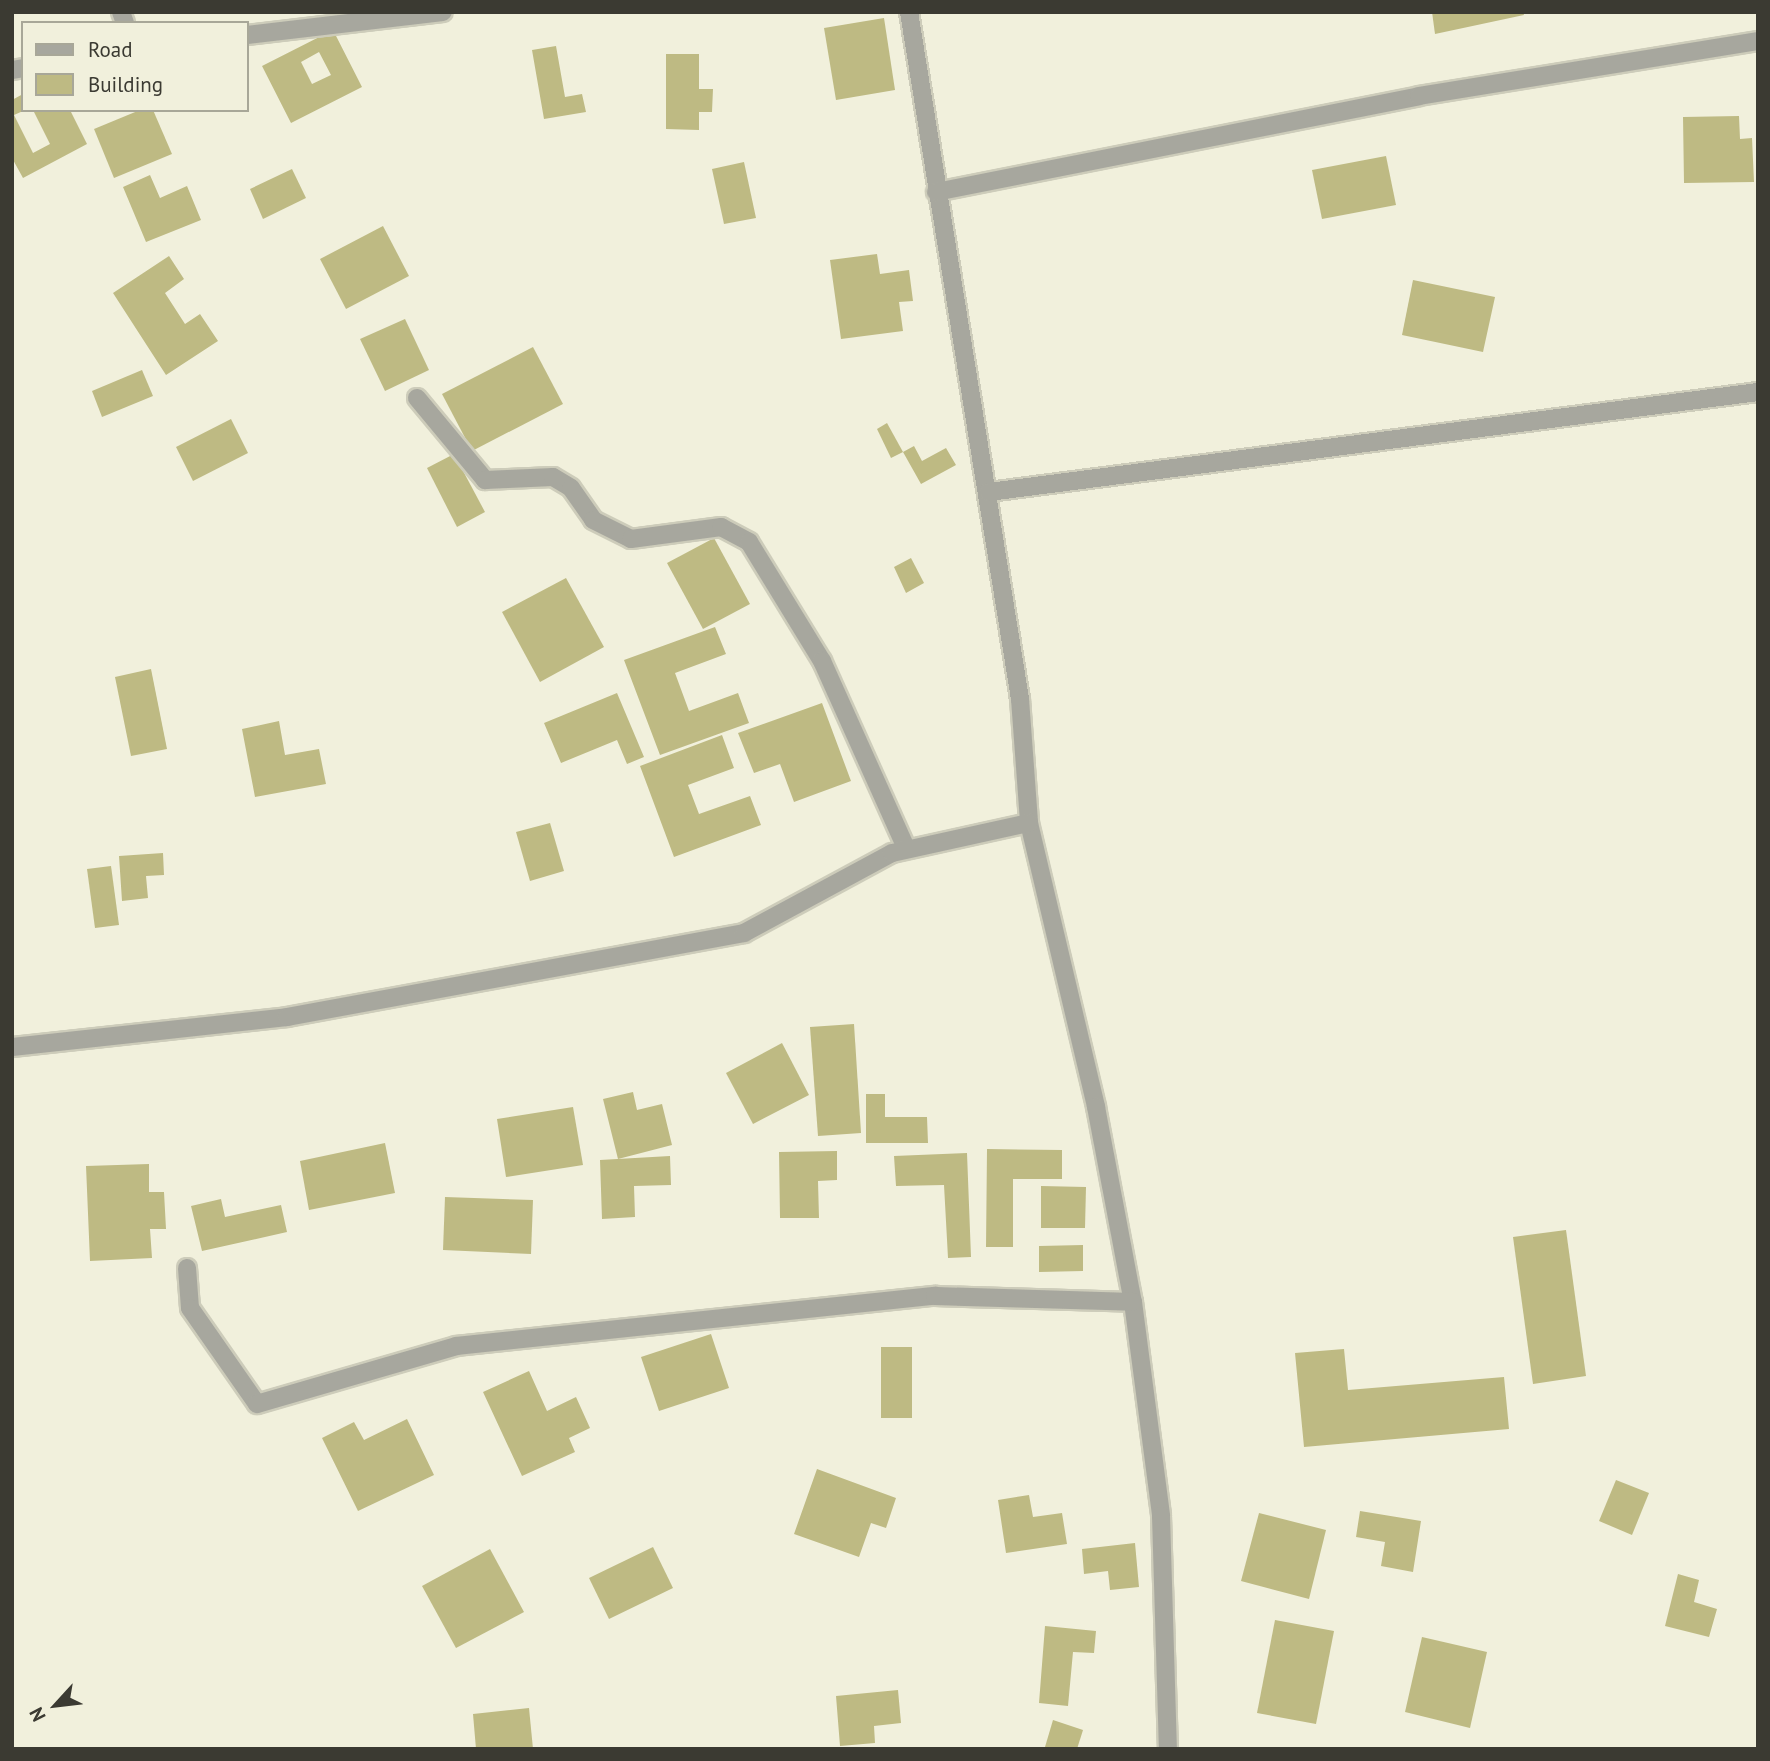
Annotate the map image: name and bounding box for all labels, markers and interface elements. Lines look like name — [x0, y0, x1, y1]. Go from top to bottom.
legend — [21, 21, 248, 112]
text: Road — [88, 36, 132, 63]
text: Building — [88, 71, 163, 98]
north arrow — [21, 1670, 91, 1740]
text: N — [24, 1704, 51, 1726]

